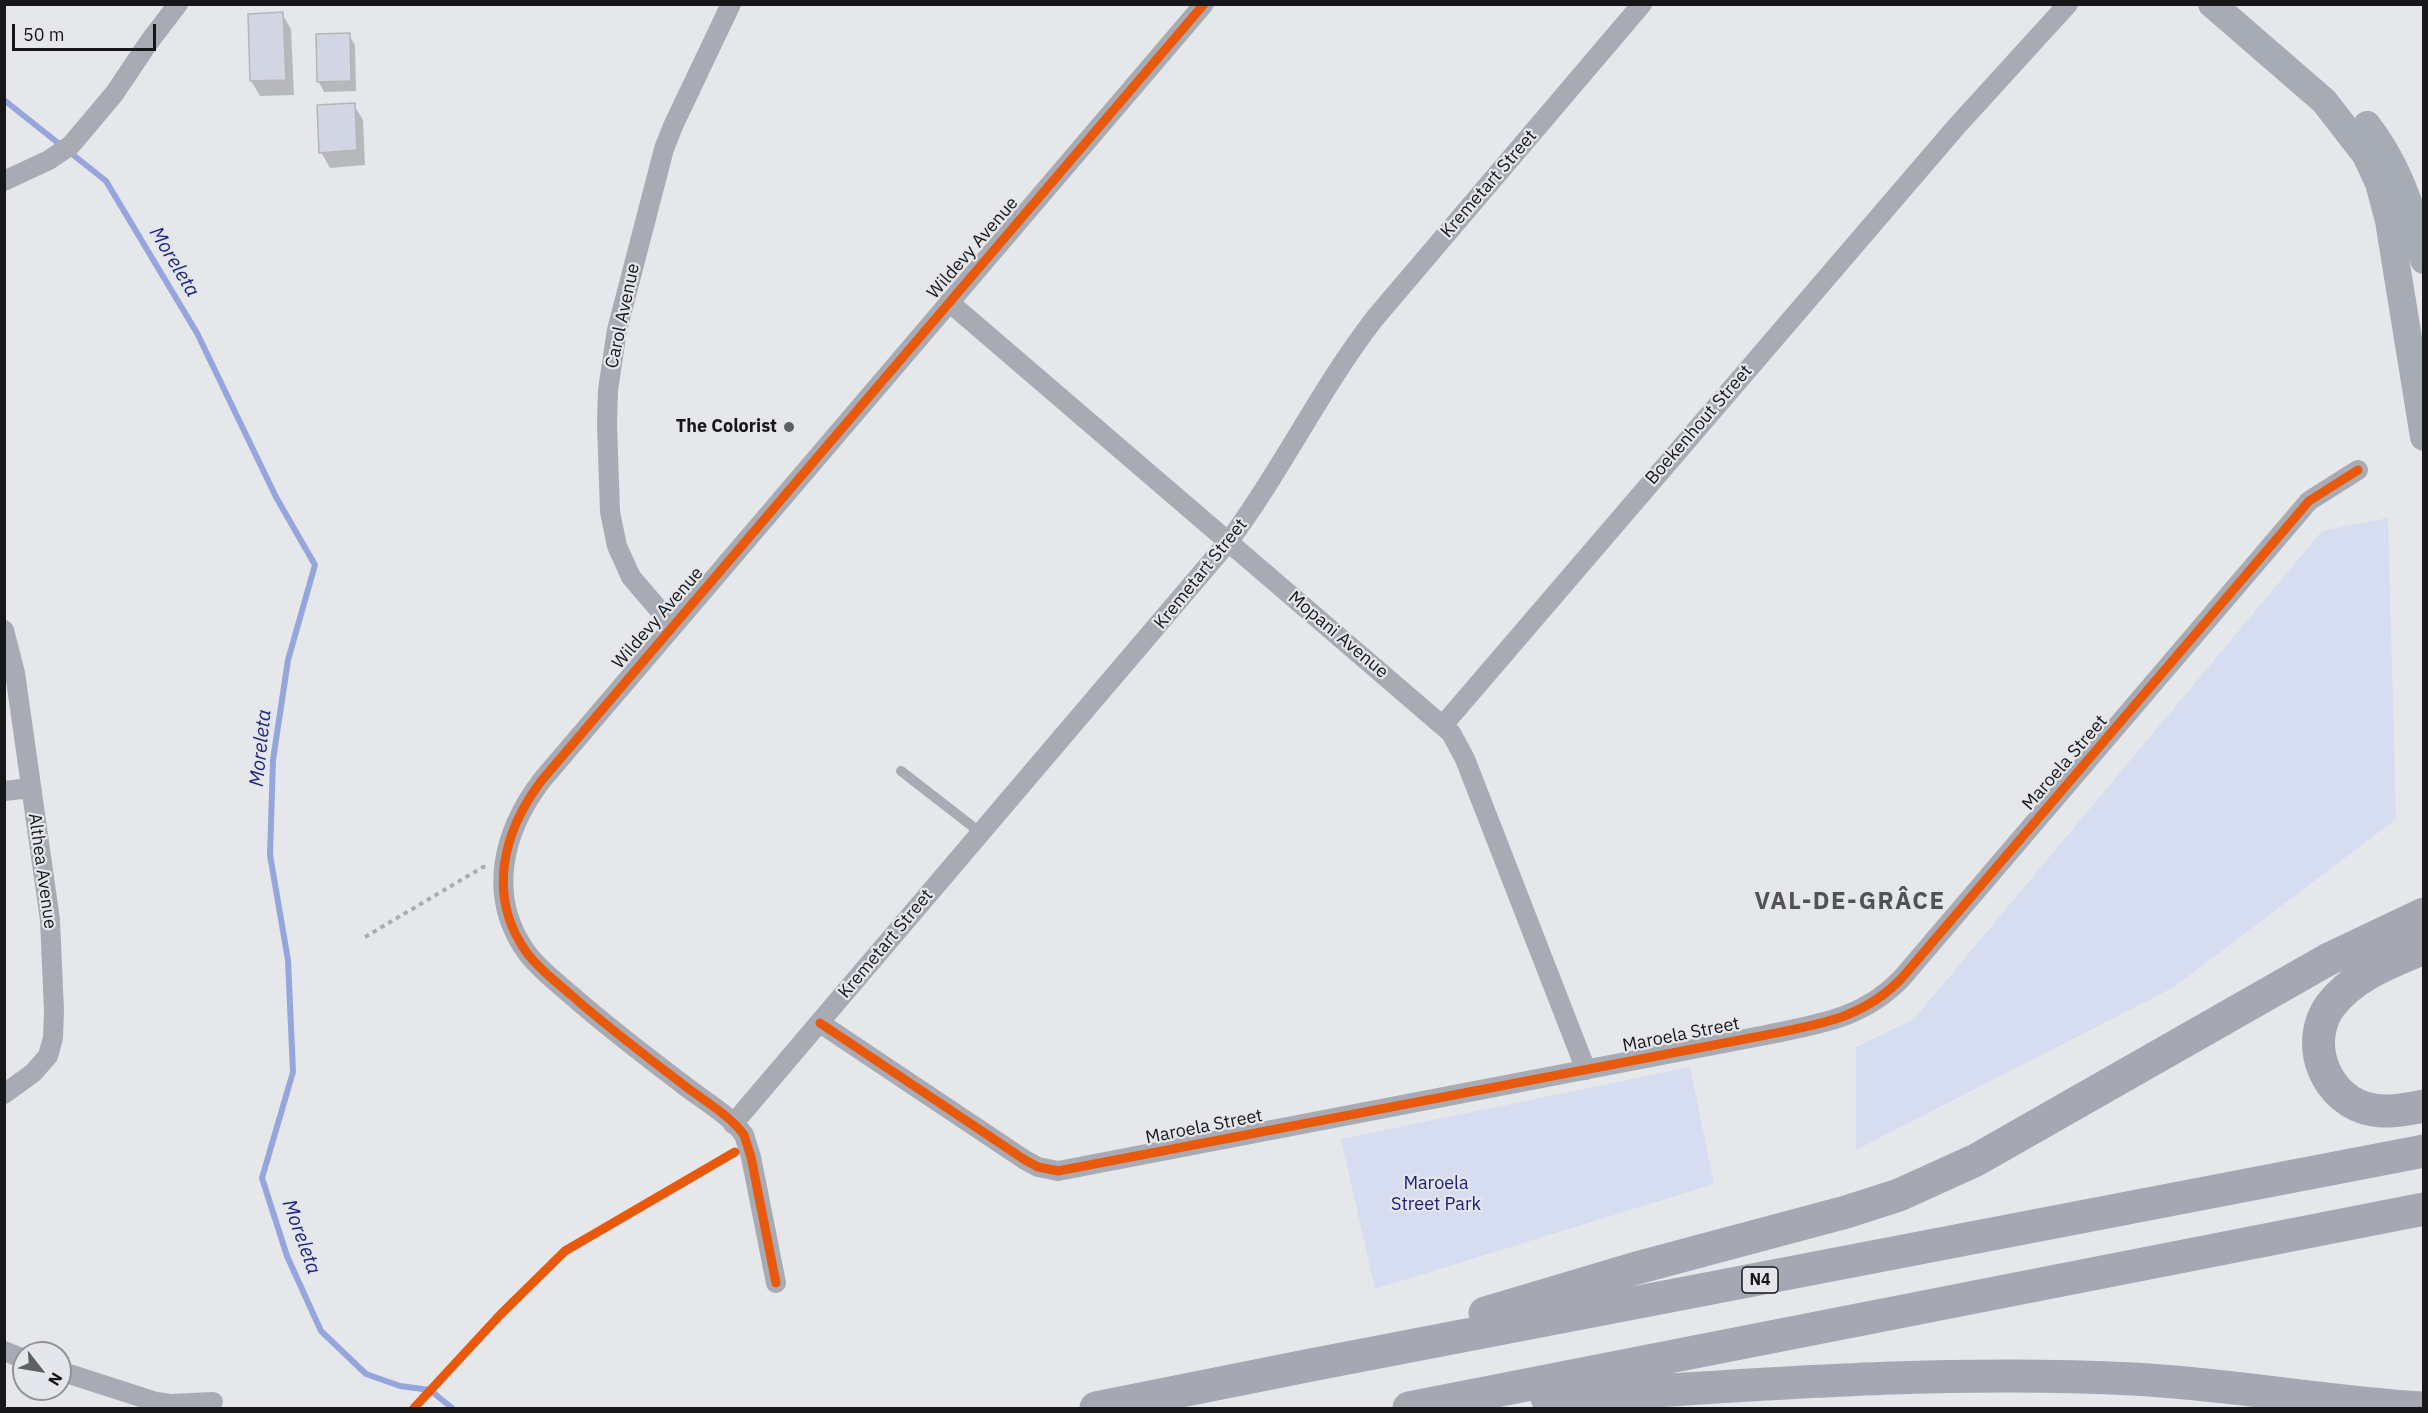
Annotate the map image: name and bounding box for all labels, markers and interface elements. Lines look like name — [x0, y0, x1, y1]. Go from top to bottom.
scale bar — [15, 12, 159, 50]
text: 50 m — [23, 23, 65, 46]
street label: Kremetart Street — [1436, 126, 1542, 242]
street label: Wildevy Avenue — [923, 193, 1023, 303]
water label: Moreleta — [144, 223, 204, 301]
street label: Carol Avenue — [601, 262, 645, 370]
street label: Boekenhout Street — [1641, 361, 1757, 489]
place label: The Colorist — [676, 416, 777, 438]
marker: The Colorist — [782, 420, 796, 434]
street label: Kremetart Street — [1150, 514, 1252, 634]
street label: Wildevy Avenue — [608, 563, 708, 673]
street label: Mopani Avenue — [1284, 587, 1392, 683]
water label: Moreleta — [245, 708, 277, 788]
street label: Maroela Street — [2018, 711, 2112, 815]
street label: Althea Avenue — [23, 812, 61, 930]
street label: Kremetart Street — [834, 885, 938, 1003]
district label: VAL-DE-GRÂCE — [1755, 888, 1945, 916]
street label: Maroela Street — [1621, 1013, 1741, 1057]
street label: Maroela Street — [1144, 1105, 1264, 1149]
park label: Maroela Street Park — [1391, 1173, 1481, 1216]
water label: Moreleta — [276, 1196, 326, 1278]
road number: N4 — [1742, 1267, 1778, 1293]
north arrow — [12, 1341, 72, 1401]
text: N — [44, 1369, 67, 1389]

